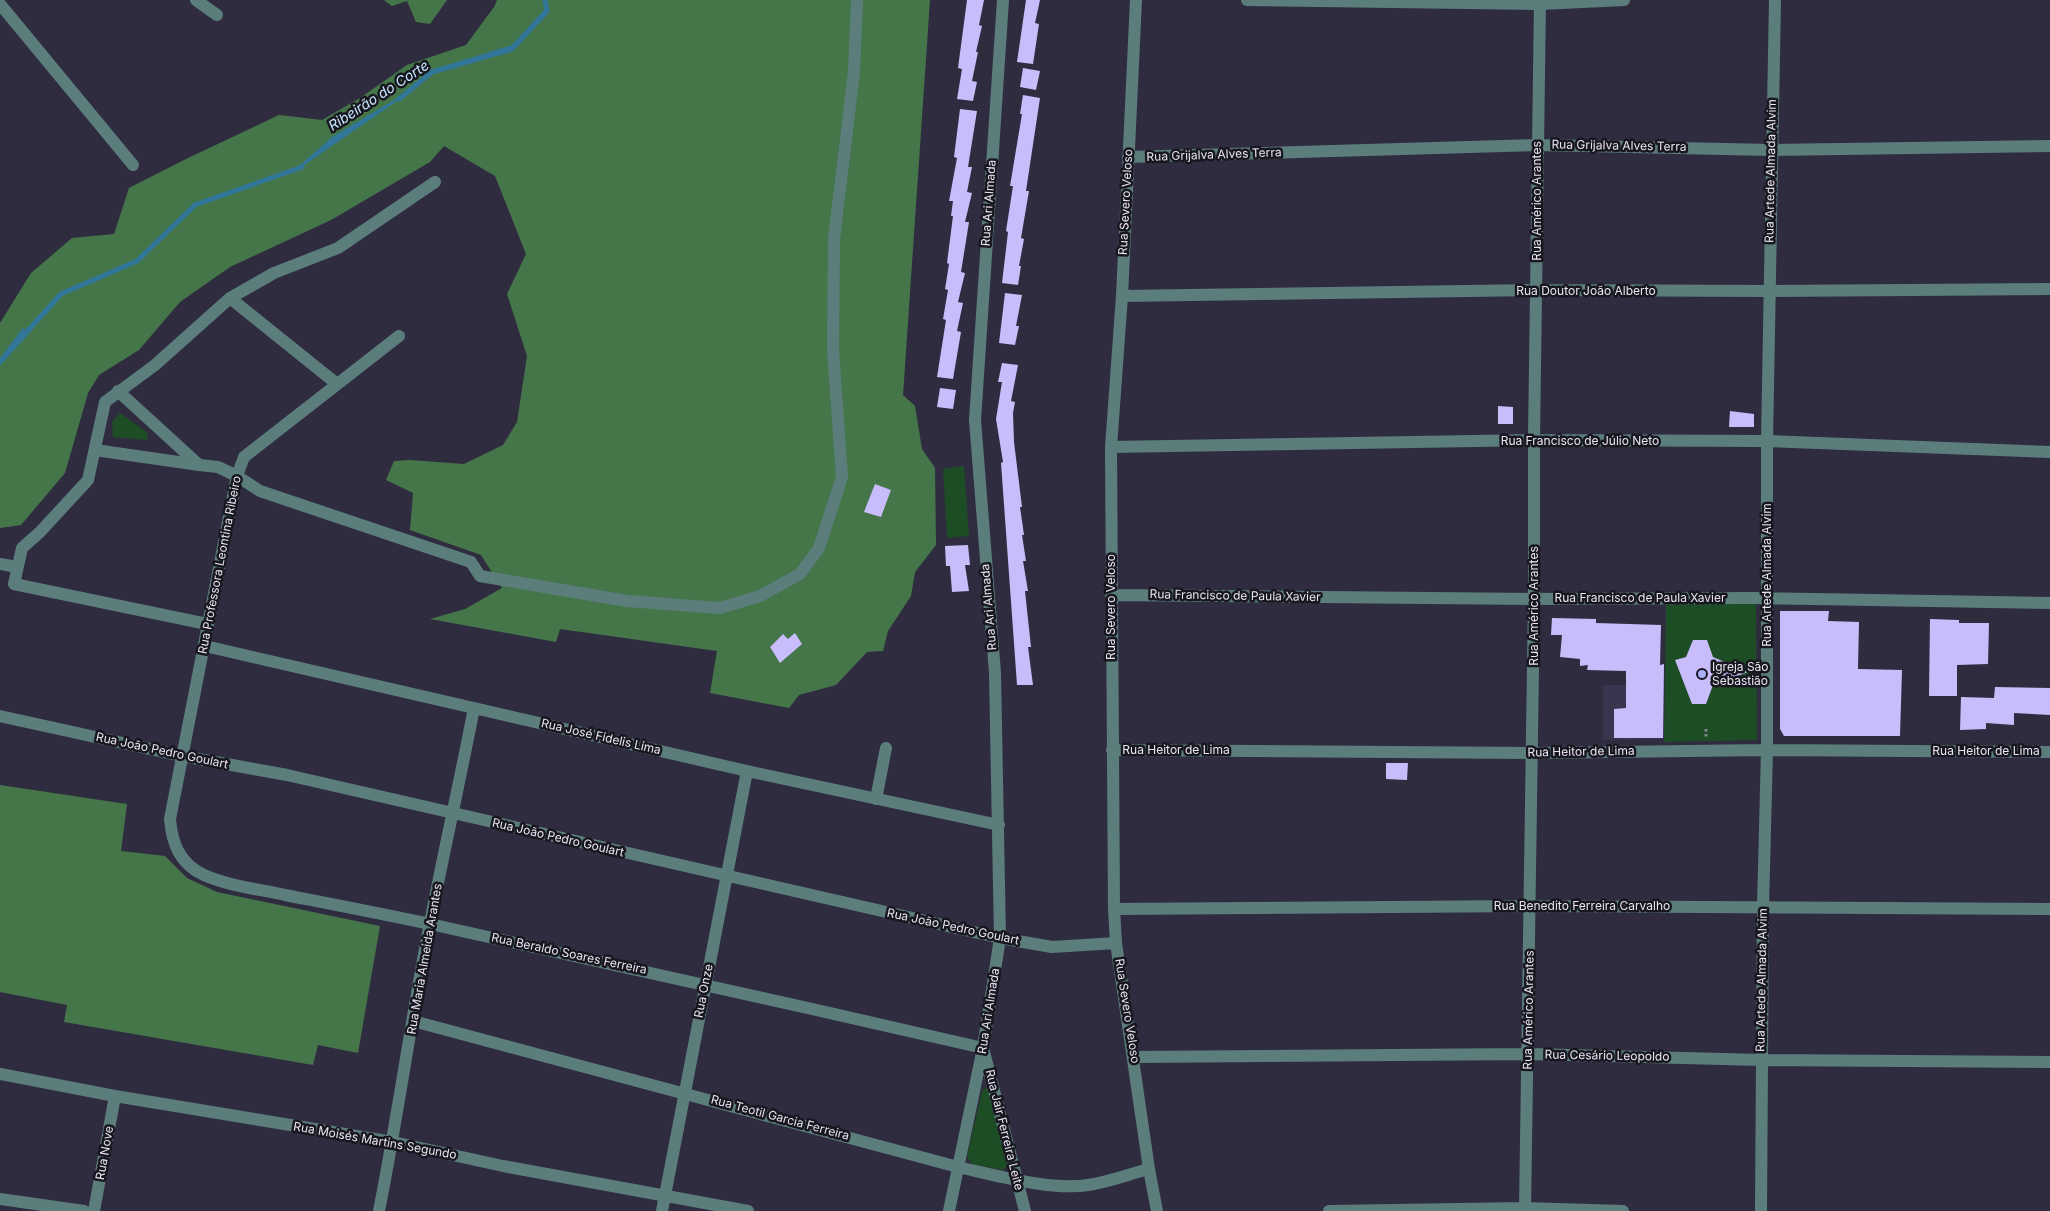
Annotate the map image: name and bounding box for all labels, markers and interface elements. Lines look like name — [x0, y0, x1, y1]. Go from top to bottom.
water label: Ribeirão do Corte — [326, 57, 432, 135]
street label: Rua Artede Almada Alvim — [1763, 99, 1779, 243]
street label: Rua Grijalva Alves Terra — [1551, 138, 1687, 154]
street label: Rua Américo Arantes — [1530, 141, 1544, 261]
street label: Rua Grijalva Alves Terra — [1146, 145, 1282, 165]
street label: Rua Severo Veloso — [1116, 149, 1136, 255]
street label: Rua Ari Almada — [979, 159, 999, 247]
street label: Rua Doutor João Alberto — [1516, 284, 1656, 298]
street label: Rua Francisco de Júlio Neto — [1501, 434, 1659, 448]
street label: Rua Professora Leontina Ribeiro — [196, 475, 244, 655]
street label: Rua Artede Almada Alvim — [1760, 503, 1774, 647]
street label: Rua Américo Arantes — [1527, 546, 1541, 666]
street label: Rua Severo Veloso — [1104, 554, 1118, 660]
street label: Rua Ari Almada — [978, 563, 1000, 651]
street label: Rua Francisco de Paula Xavier — [1149, 587, 1321, 605]
street label: Rua Francisco de Paula Xavier — [1554, 591, 1726, 605]
place label: Igreja São Sebastião — [1712, 660, 1769, 688]
marker: Igreja São Sebastião — [1696, 668, 1708, 680]
street label: Rua José Fidelis Lima — [540, 716, 662, 758]
street label: Rua João Pedro Goulart — [95, 730, 229, 772]
street label: Rua Heitor de Lima — [1122, 743, 1230, 757]
street label: Rua Heitor de Lima — [1527, 744, 1635, 760]
street label: Rua Heitor de Lima — [1932, 744, 2040, 758]
street label: Rua João Pedro Goulart — [491, 816, 625, 860]
street label: Rua Maria Almeida Arantes — [405, 882, 445, 1036]
street label: Rua Benedito Ferreira Carvalho — [1494, 899, 1670, 913]
street label: Rua João Pedro Goulart — [886, 906, 1020, 948]
street label: Rua Artede Almada Alvim — [1754, 908, 1770, 1052]
street label: Rua Beraldo Soares Ferreira — [490, 930, 648, 978]
street label: Rua Américo Arantes — [1521, 950, 1537, 1070]
street label: Rua Severo Veloso — [1112, 957, 1142, 1065]
street label: Rua Onze — [692, 963, 716, 1019]
street label: Rua Ari Almada — [975, 967, 1003, 1055]
street label: Rua Cesário Leopoldo — [1544, 1048, 1670, 1064]
street label: Rua Jair Ferreira Leite — [982, 1068, 1026, 1192]
street label: Rua Teotil Garcia Ferreira — [709, 1093, 851, 1143]
street label: Rua Moisés Martins Segundo — [292, 1120, 458, 1162]
street label: Rua Nove — [93, 1125, 117, 1181]

